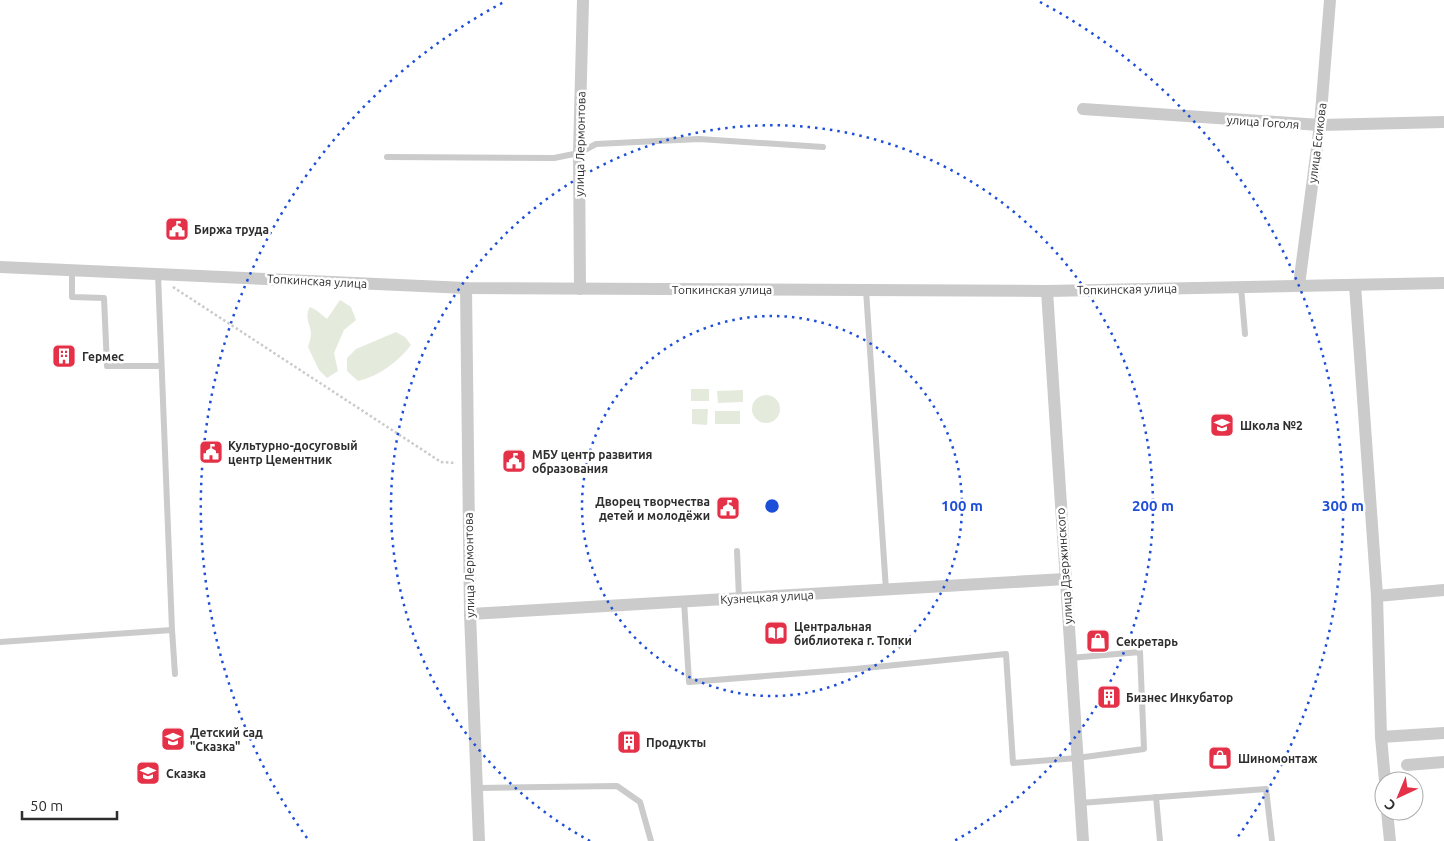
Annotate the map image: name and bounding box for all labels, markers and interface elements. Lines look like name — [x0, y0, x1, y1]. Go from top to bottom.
street label: улица Лермонтова — [573, 91, 587, 197]
street label: улица Есикова — [1306, 102, 1328, 184]
street label: улица Гоголя — [1226, 113, 1300, 131]
public building icon: Биржа труда — [164, 216, 190, 242]
place label: Биржа труда — [194, 223, 269, 236]
street label: Топкинская улица — [267, 272, 367, 290]
street label: Топкинская улица — [1077, 282, 1177, 296]
street label: Топкинская улица — [672, 283, 772, 296]
building icon: Гермес — [51, 343, 77, 369]
place label: Гермес — [82, 350, 124, 363]
school or university icon: Школа №2 — [1209, 412, 1235, 438]
place label: Школа №2 — [1240, 419, 1303, 432]
public building icon: Культурно-досуговый центр Цементник — [198, 439, 224, 465]
place label: Культурно-досуговый центр Цементник — [228, 439, 357, 466]
public building icon: МБУ центр развития образования — [501, 448, 527, 474]
place label: МБУ центр развития образования — [532, 448, 652, 475]
place label: Дворец творчества детей и молодёжи — [595, 495, 710, 522]
public building icon: Дворец творчества детей и молодёжи — [715, 495, 741, 521]
centre of rings — [763, 497, 781, 515]
text: 100 m — [941, 497, 983, 514]
text: 200 m — [1132, 497, 1174, 514]
text: 300 m — [1322, 497, 1364, 514]
street label: улица Дзержинского — [1053, 507, 1075, 625]
street label: улица Лермонтова — [462, 512, 476, 618]
street label: Кузнецкая улица — [720, 588, 814, 606]
library icon: Центральная библиотека г. Топки — [763, 620, 789, 646]
place label: Центральная библиотека г. Топки — [794, 620, 912, 647]
shop icon: Секретарь — [1085, 628, 1111, 654]
place label: Секретарь — [1116, 635, 1178, 648]
building icon: Бизнес Инкубатор — [1096, 684, 1122, 710]
place label: Бизнес Инкубатор — [1126, 691, 1233, 704]
school or university icon: Детский сад "Сказка" — [160, 726, 186, 752]
place label: Детский сад "Сказка" — [190, 726, 263, 753]
building icon: Продукты — [616, 729, 642, 755]
place label: Продукты — [646, 736, 706, 749]
shop icon: Шиномонтаж — [1207, 745, 1233, 771]
place label: Шиномонтаж — [1238, 752, 1318, 765]
school or university icon: Сказка — [135, 760, 161, 786]
place label: Сказка — [166, 767, 206, 780]
north arrow — [1374, 771, 1424, 821]
scale bar — [22, 788, 118, 820]
text: С — [1381, 796, 1399, 814]
text: 50 m — [30, 797, 63, 814]

